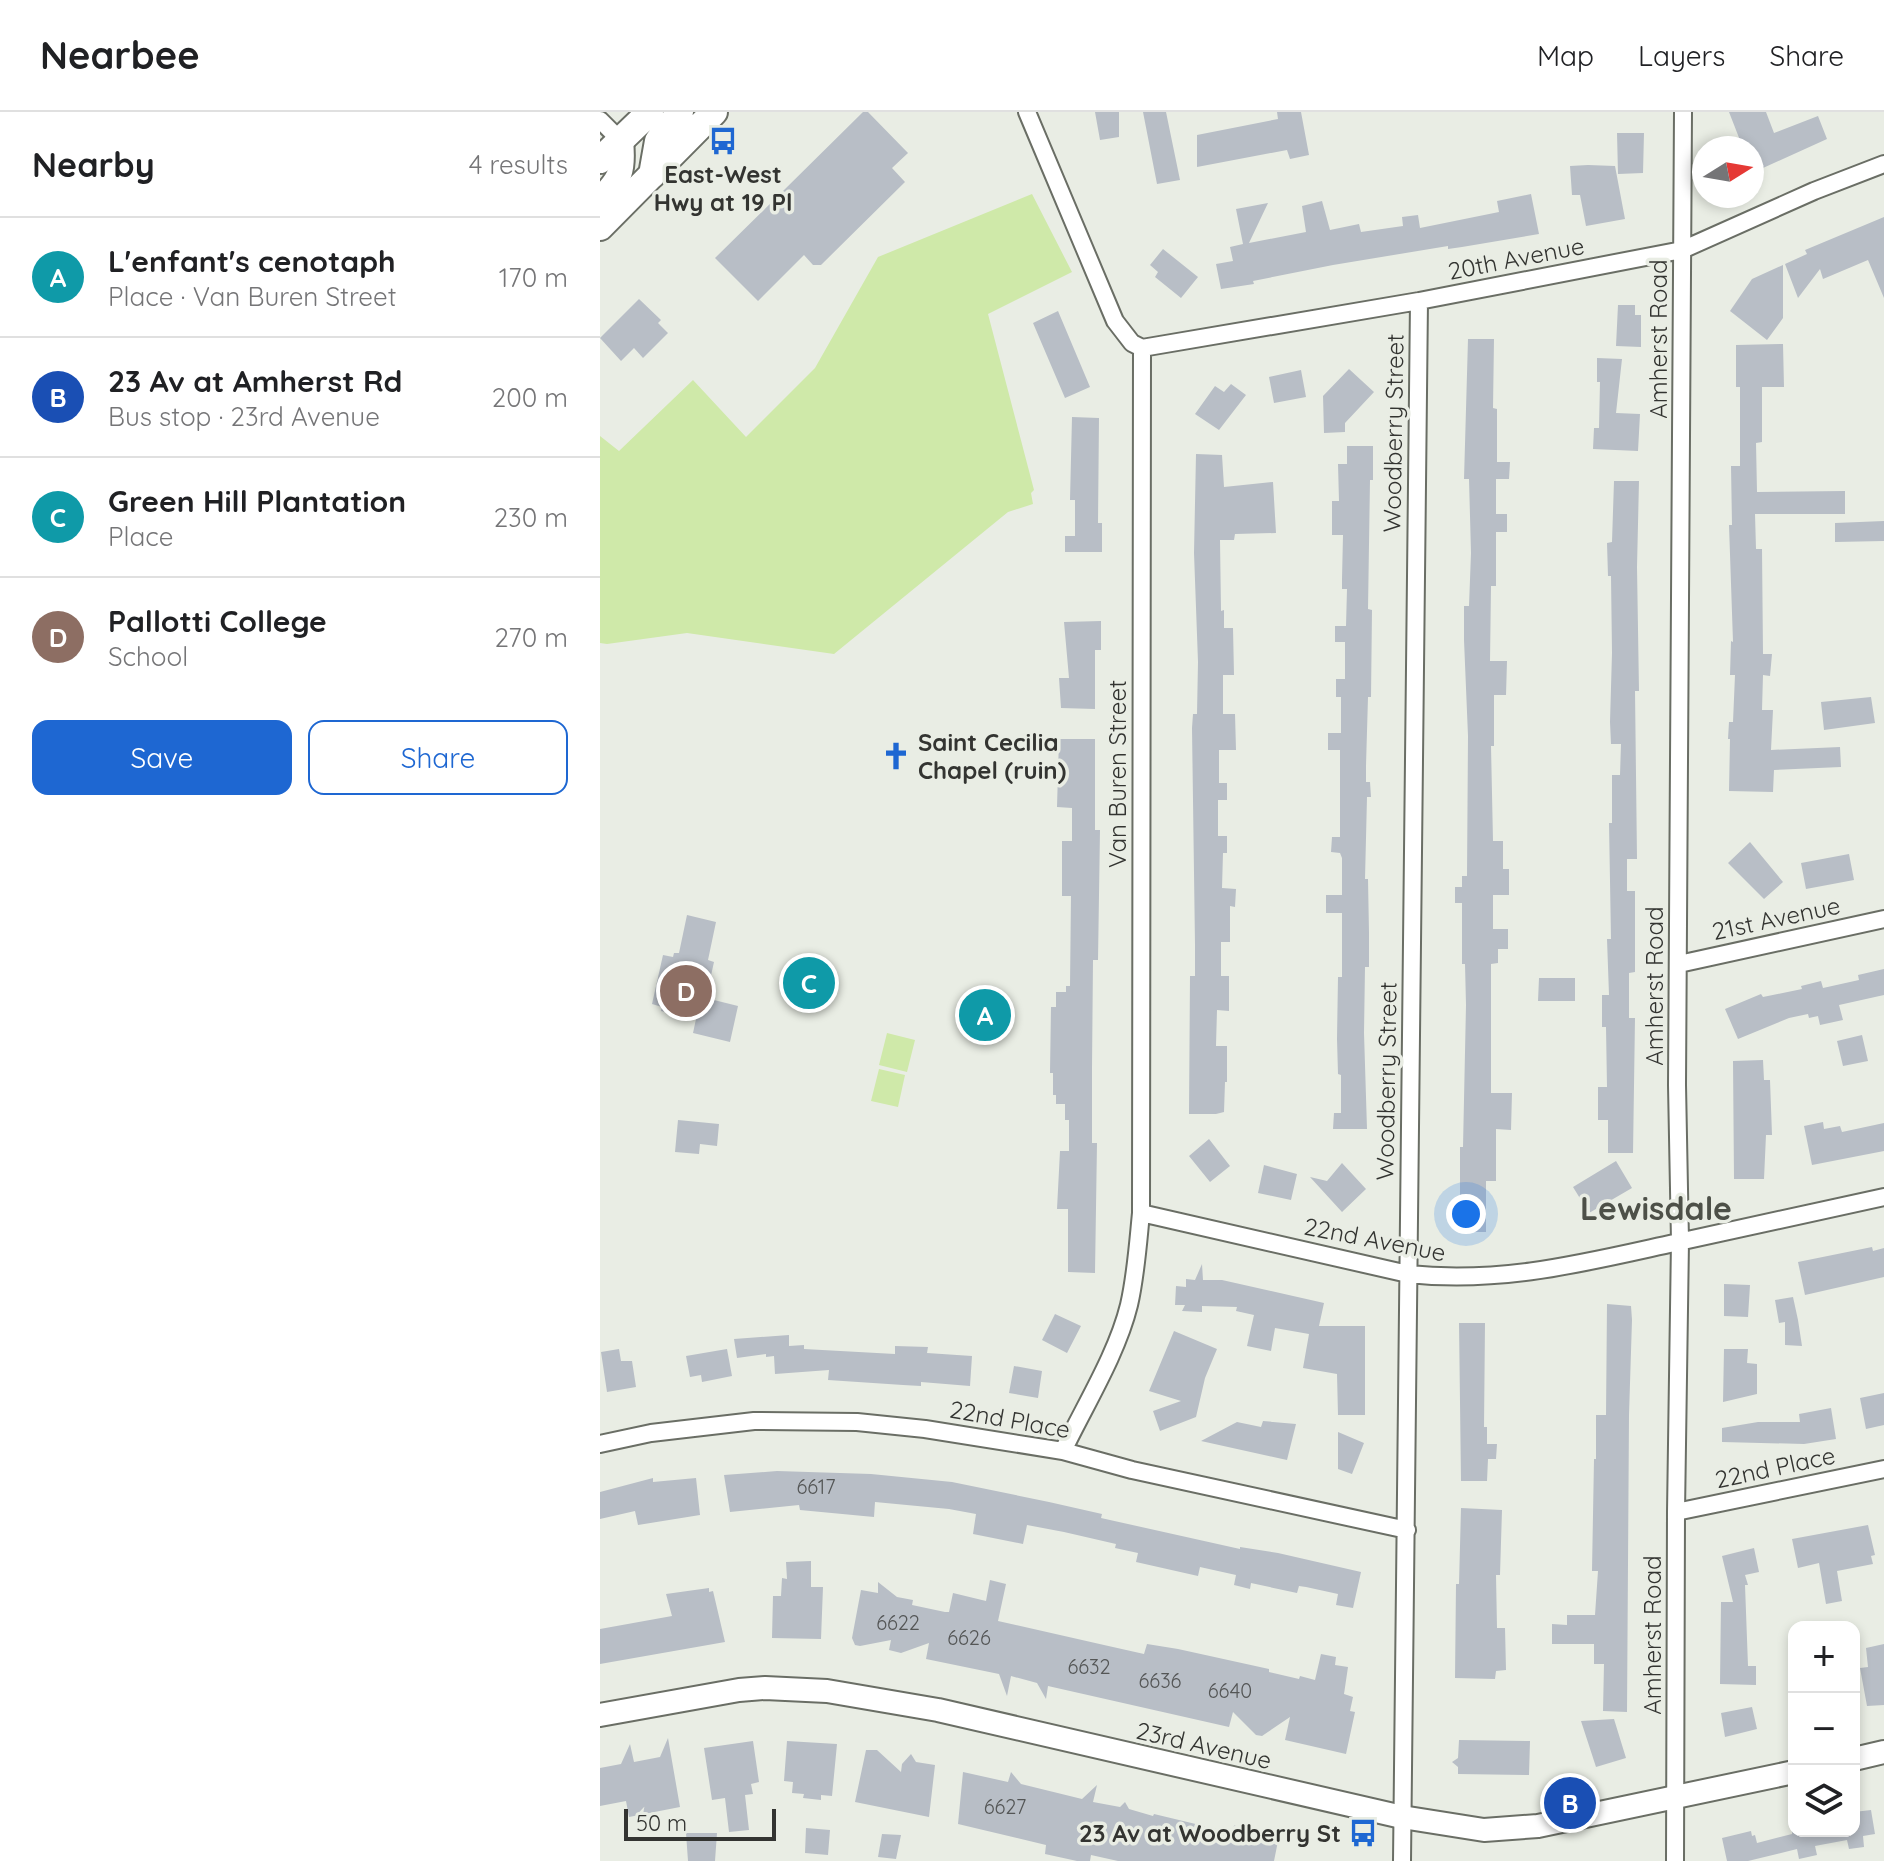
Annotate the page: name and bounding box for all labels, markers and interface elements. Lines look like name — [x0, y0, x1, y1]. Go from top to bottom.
text: Nearbee — [40, 31, 200, 79]
text: Map — [1537, 38, 1594, 73]
text: Layers — [1638, 38, 1725, 73]
text: Share — [1769, 38, 1844, 73]
bus stop icon: East-West Hwy at 19 Pl — [708, 126, 738, 156]
north arrow — [1692, 136, 1764, 208]
text: Nearby — [32, 143, 155, 186]
text: 4 results — [469, 148, 568, 181]
place label: East-West Hwy at 19 Pl — [654, 159, 792, 217]
street label: 20th Avenue — [1445, 230, 1587, 286]
text: L'enfant's cenotaph — [108, 242, 396, 280]
street label: Amherst Road — [1643, 259, 1673, 419]
text: A — [50, 261, 66, 294]
text: 170 m — [499, 261, 568, 294]
text: Place · Van Buren Street — [108, 280, 397, 313]
street label: Woodberry Street — [1376, 333, 1410, 533]
text: 23 Av at Amherst Rd — [108, 362, 402, 400]
text: B — [49, 381, 67, 414]
text: 200 m — [492, 381, 568, 414]
text: Bus stop · 23rd Avenue — [108, 400, 380, 433]
text: Green Hill Plantation — [108, 482, 406, 520]
text: C — [50, 501, 66, 534]
text: 230 m — [494, 501, 568, 534]
text: Place — [108, 520, 173, 553]
text: Pallotti College — [108, 602, 327, 640]
text: D — [49, 621, 67, 654]
text: 270 m — [494, 621, 568, 654]
text: School — [108, 640, 188, 673]
street label: Van Buren Street — [1102, 680, 1132, 868]
button: Save — [32, 720, 292, 795]
button: Share — [308, 720, 568, 795]
place label: Saint Cecilia Chapel (ruin) — [918, 727, 1066, 785]
church icon: Saint Cecilia Chapel (ruin) — [881, 741, 911, 771]
street label: 21st Avenue — [1709, 890, 1843, 946]
street label: Amherst Road — [1639, 906, 1669, 1066]
pin: C — [783, 953, 835, 1013]
pin: D — [660, 961, 712, 1021]
street label: Woodberry Street — [1369, 981, 1403, 1181]
pin: A — [959, 985, 1011, 1045]
district label: Lewisdale — [1580, 1188, 1732, 1228]
your location — [1446, 1194, 1486, 1234]
street label: 22nd Avenue — [1302, 1211, 1448, 1267]
street label: 22nd Place — [947, 1394, 1073, 1444]
street label: 22nd Place — [1712, 1440, 1838, 1494]
house number: 6617 — [796, 1474, 836, 1499]
street label: Amherst Road — [1637, 1555, 1667, 1715]
house number: 6622 — [876, 1610, 920, 1635]
map controls — [1788, 1621, 1860, 1837]
button: + — [1788, 1621, 1860, 1693]
house number: 6626 — [947, 1625, 991, 1650]
house number: 6632 — [1067, 1654, 1111, 1679]
house number: 6636 — [1139, 1668, 1182, 1693]
house number: 6640 — [1208, 1678, 1252, 1703]
button: − — [1788, 1693, 1860, 1765]
street label: 23rd Avenue — [1134, 1715, 1274, 1775]
button: layers — [1788, 1765, 1860, 1837]
pin: B — [1544, 1773, 1596, 1833]
house number: 6627 — [984, 1794, 1026, 1819]
scale bar — [624, 1805, 776, 1841]
text: 50 m — [636, 1809, 687, 1837]
place label: 23 Av at Woodberry St — [1079, 1818, 1341, 1848]
bus stop icon: 23 Av at Woodberry St — [1348, 1818, 1378, 1848]

